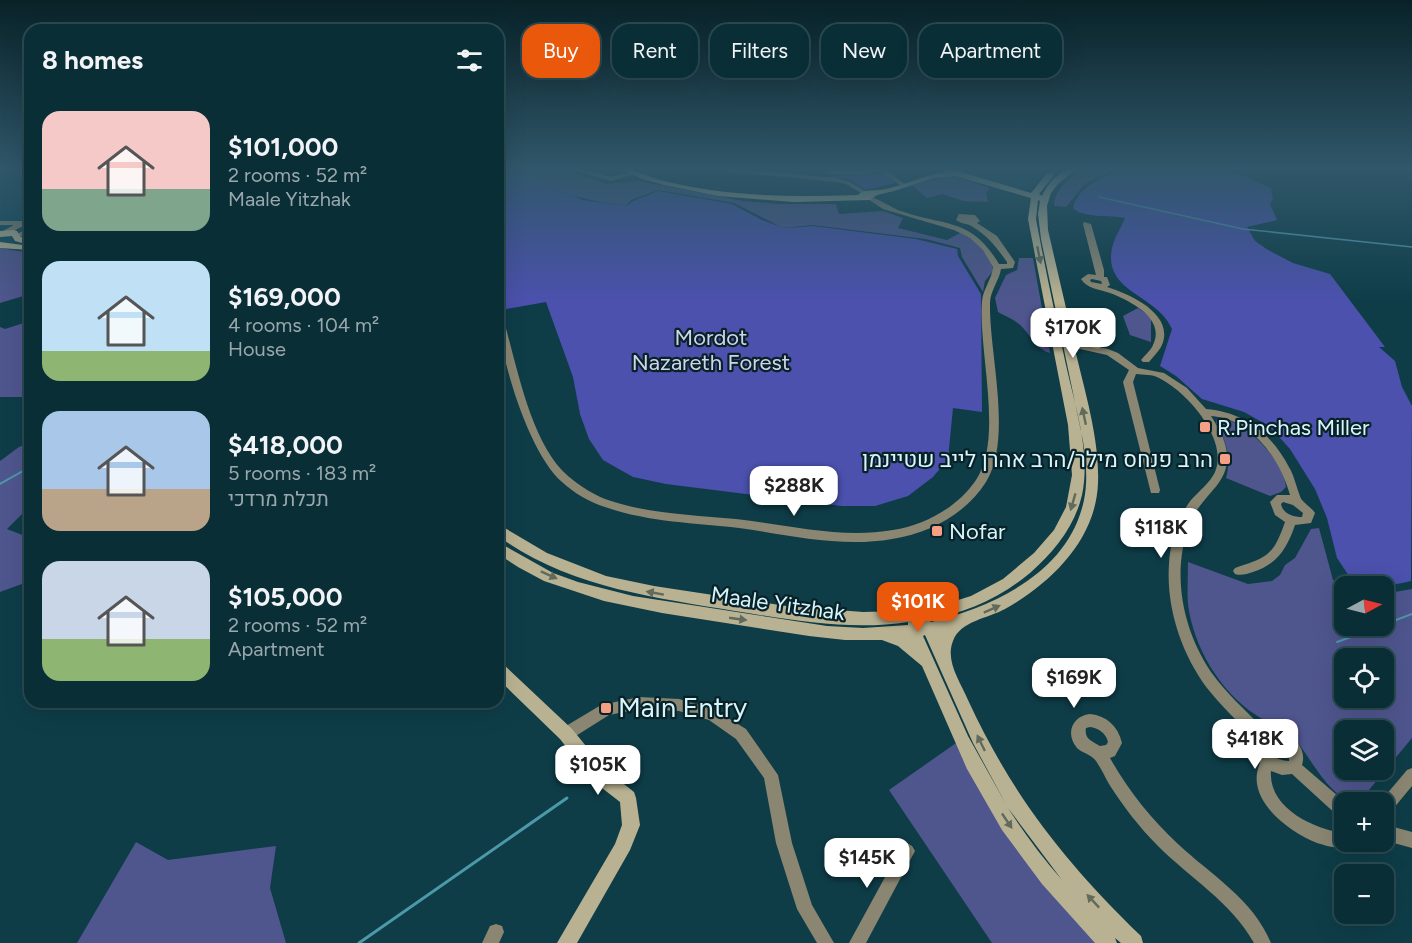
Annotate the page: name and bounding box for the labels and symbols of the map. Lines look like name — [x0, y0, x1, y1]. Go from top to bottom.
one-way arrow — [1035, 245, 1044, 264]
pin: $170K — [1031, 308, 1115, 359]
park label: Mordot Nazareth Forest — [632, 324, 790, 376]
one-way arrow — [1079, 407, 1088, 426]
place label: R.Pinchas Miller — [1217, 414, 1370, 441]
marker: R.Pinchas Miller — [1198, 420, 1212, 434]
place label: הרב פנחס מילר/הרב אהרן לייב שטיינמן — [862, 446, 1213, 473]
marker: הרב פנחס מילר/הרב אהרן לייב שטיינמן — [1218, 452, 1232, 466]
pin: $288K — [752, 466, 836, 517]
one-way arrow — [1068, 493, 1077, 511]
pin: $118K — [1119, 508, 1203, 559]
place label: Nofar — [949, 518, 1006, 545]
marker: Nofar — [930, 524, 944, 538]
one-way arrow — [540, 571, 558, 581]
north arrow — [1334, 576, 1394, 636]
street label: Maale Yitzhak — [709, 581, 847, 626]
pin: $101K — [876, 582, 960, 633]
one-way arrow — [646, 588, 665, 597]
one-way arrow — [983, 604, 1001, 614]
one-way arrow — [729, 614, 748, 623]
pin: $169K — [1032, 658, 1116, 709]
place label: Main Entry — [618, 691, 747, 724]
marker: Main Entry — [599, 701, 613, 715]
pin: $418K — [1213, 719, 1297, 770]
one-way arrow — [976, 734, 986, 751]
pin: $105K — [556, 745, 640, 796]
one-way arrow — [1001, 813, 1012, 829]
pin: $145K — [825, 838, 909, 889]
one-way arrow — [1087, 895, 1101, 909]

